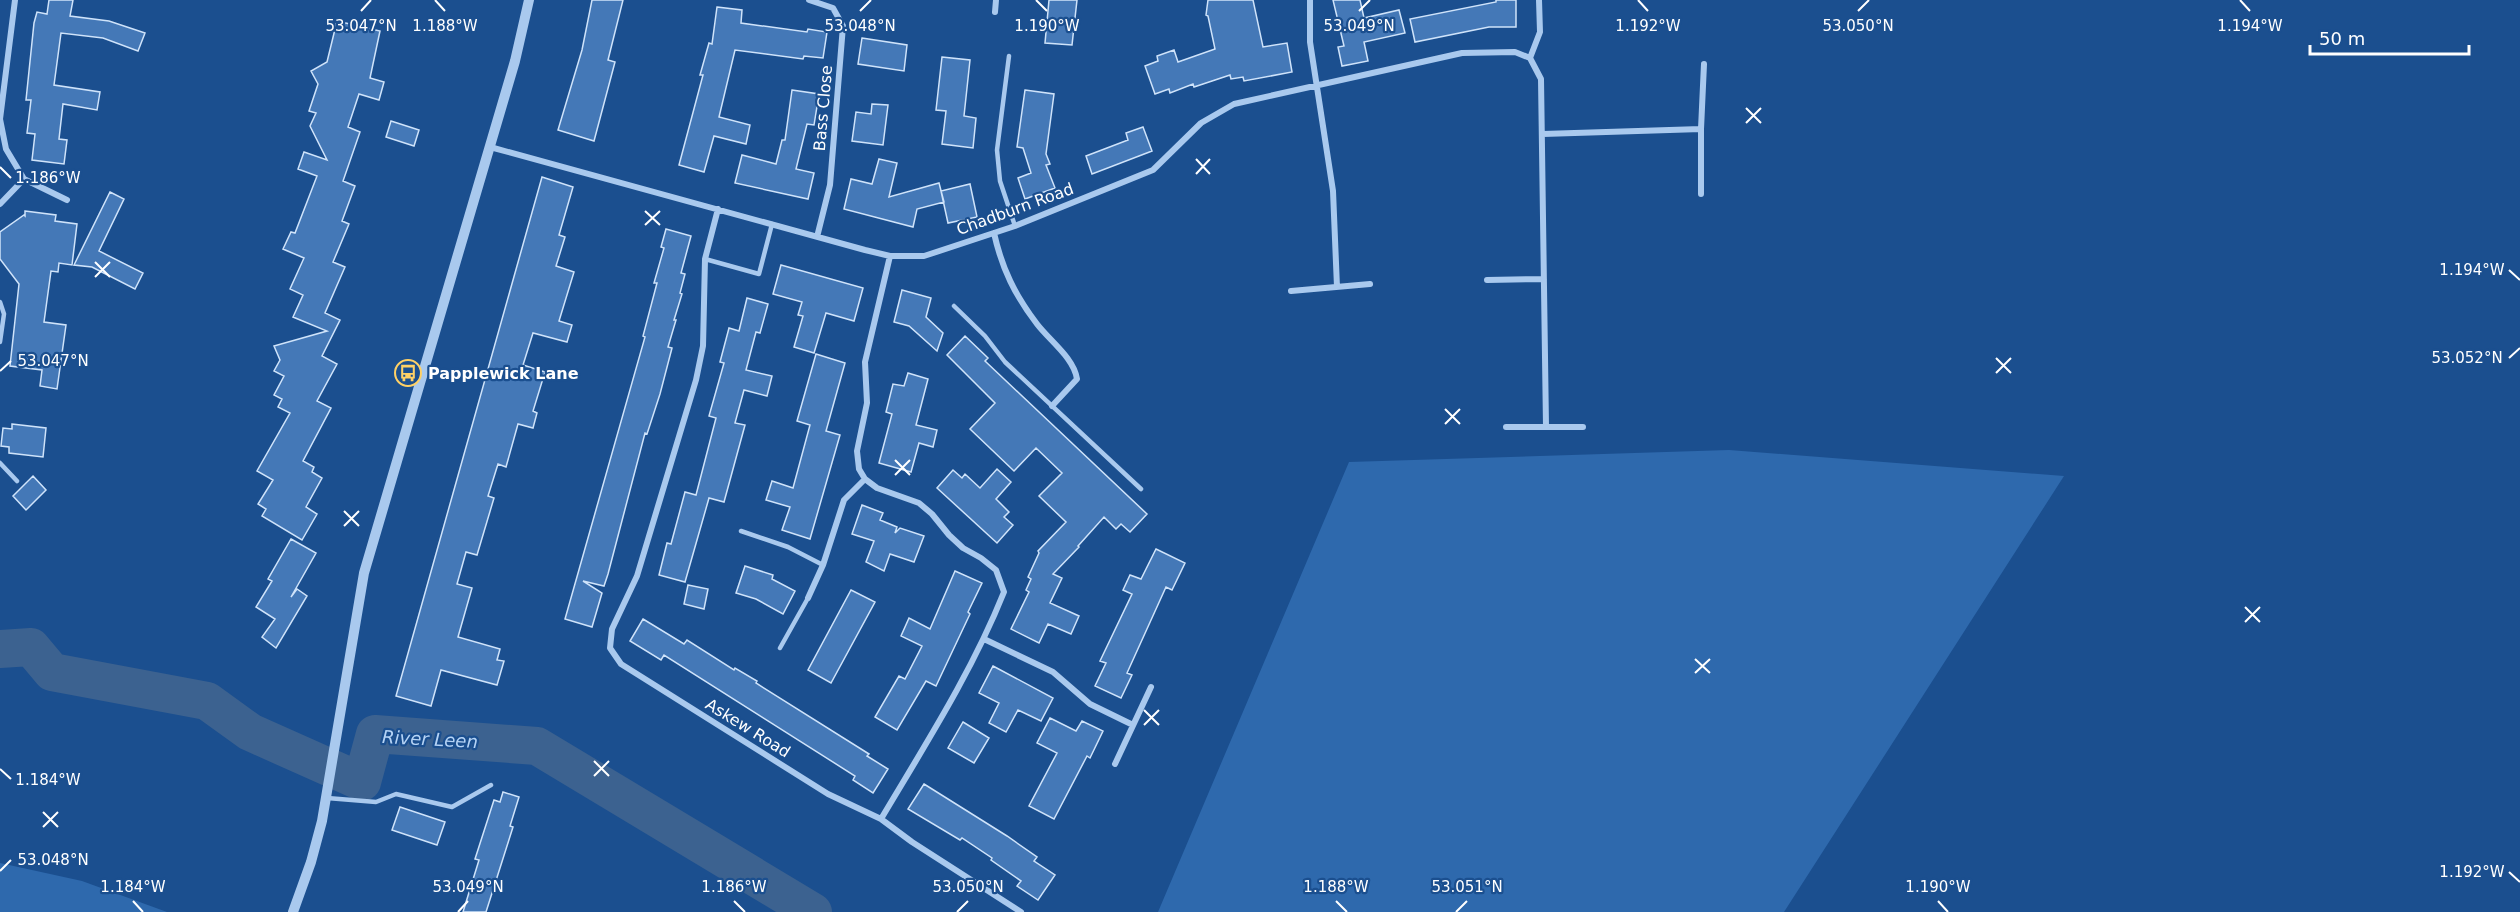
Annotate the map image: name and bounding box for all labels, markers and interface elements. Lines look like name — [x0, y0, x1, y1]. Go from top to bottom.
text: 53.047°N — [325, 17, 397, 35]
text: 1.188°W — [412, 17, 478, 35]
text: 53.048°N — [824, 17, 896, 35]
text: 1.190°W — [1014, 17, 1080, 35]
text: 53.049°N — [1323, 17, 1395, 35]
text: 1.192°W — [1615, 17, 1681, 35]
text: 53.050°N — [1822, 17, 1894, 35]
text: 1.194°W — [2217, 17, 2283, 35]
scale bar — [2310, 18, 2469, 56]
text: 50 m — [2319, 28, 2365, 49]
street label: Bass Close — [810, 64, 836, 152]
text: 1.186°W — [15, 169, 81, 187]
street label: Chadburn Road — [954, 179, 1076, 239]
text: 1.194°W — [2439, 261, 2505, 279]
text: 53.052°N — [2431, 349, 2503, 367]
text: 53.047°N — [17, 352, 89, 370]
bus stop icon: Papplewick Lane — [393, 358, 423, 388]
place label: Papplewick Lane — [428, 364, 579, 383]
street label: Askew Road — [702, 694, 794, 762]
water label: River Leen — [382, 726, 478, 752]
text: 1.184°W — [15, 771, 81, 789]
text: 53.048°N — [17, 851, 89, 869]
text: 1.192°W — [2439, 863, 2505, 881]
text: 1.184°W — [100, 878, 166, 896]
text: 53.049°N — [432, 878, 504, 896]
text: 1.186°W — [701, 878, 767, 896]
text: 53.050°N — [932, 878, 1004, 896]
text: 1.188°W — [1303, 878, 1369, 896]
text: 53.051°N — [1431, 878, 1503, 896]
text: 1.190°W — [1905, 878, 1971, 896]

